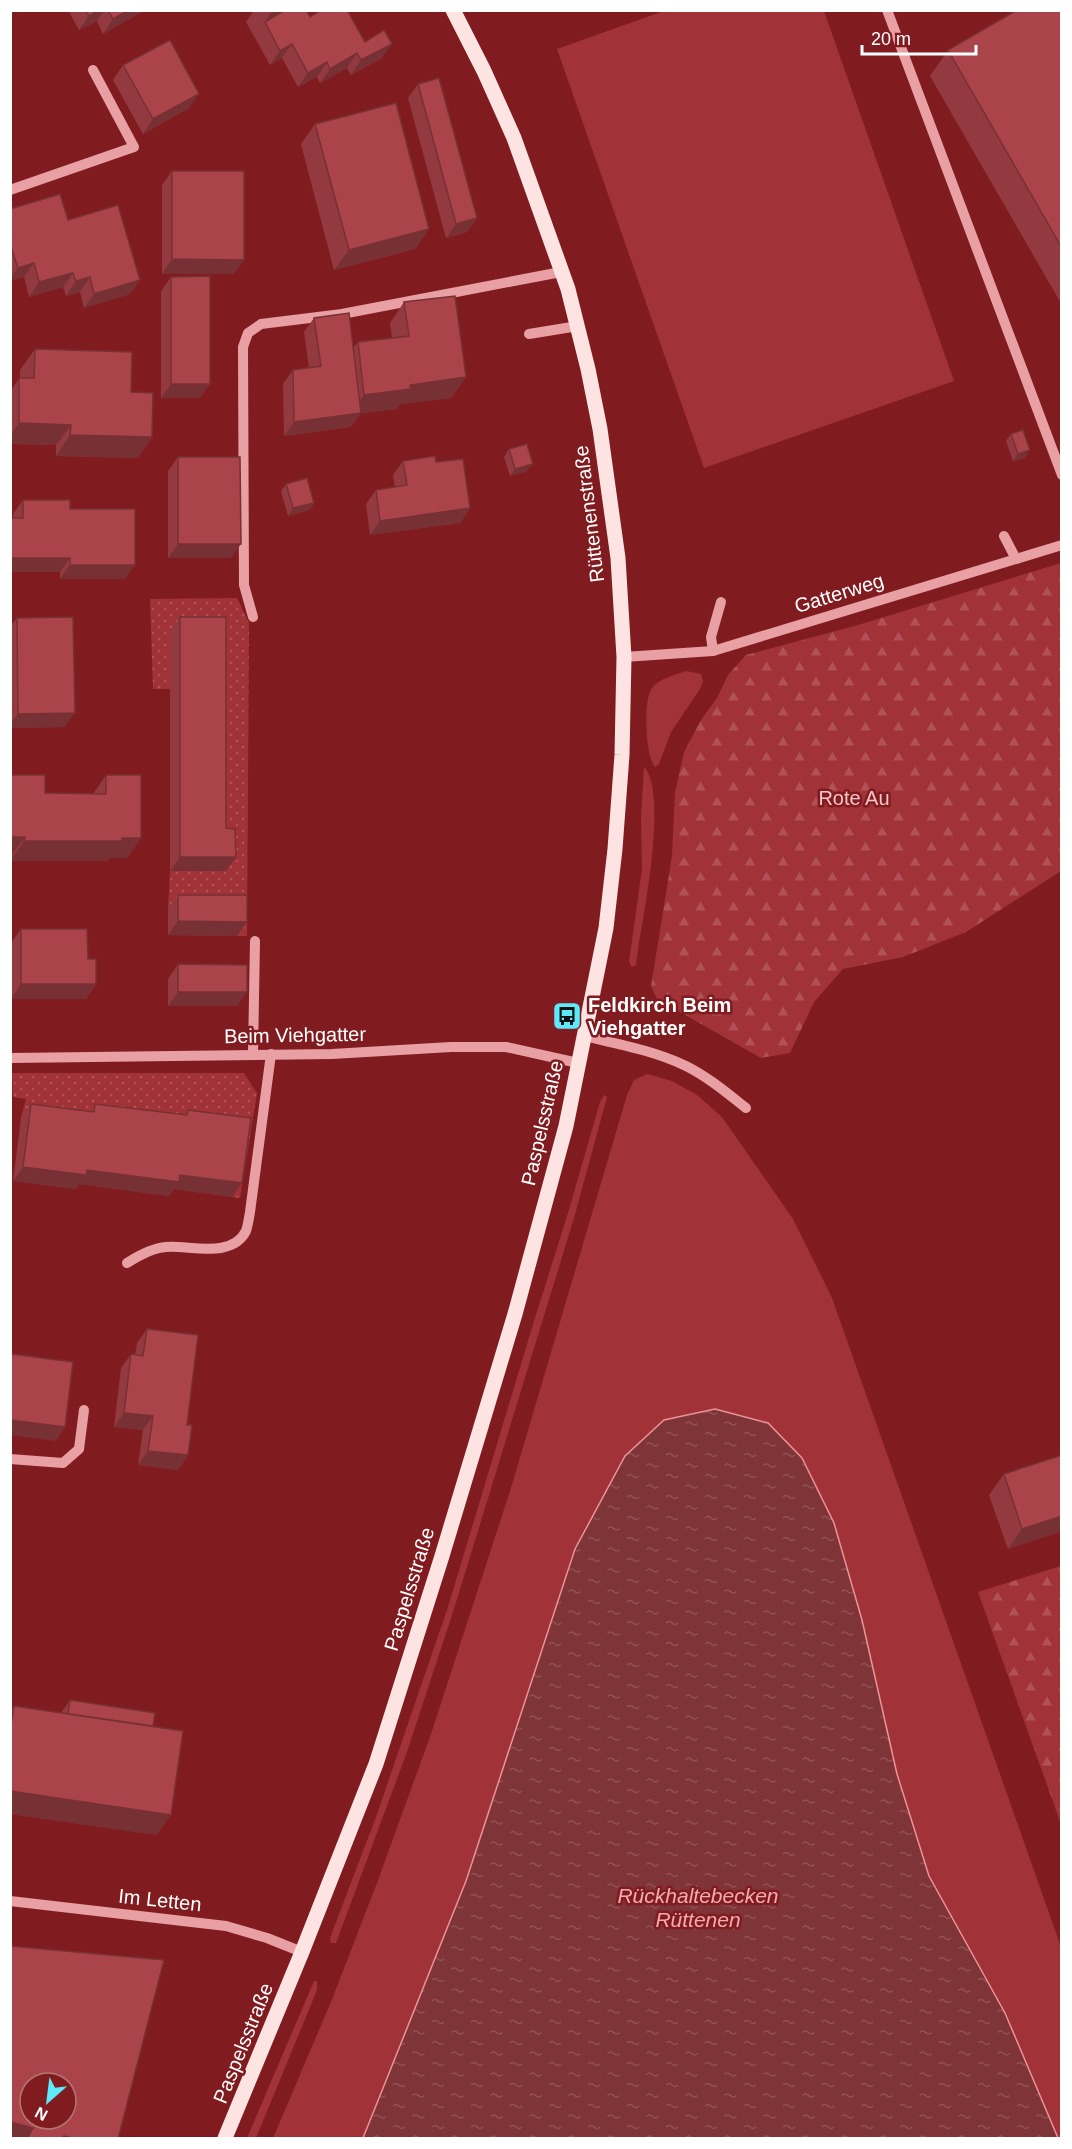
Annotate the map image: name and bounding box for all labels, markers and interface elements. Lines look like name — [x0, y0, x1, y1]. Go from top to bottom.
scale bar — [862, 18, 976, 56]
text: 20 m — [871, 29, 911, 49]
street label: Rüttenenstraße — [570, 444, 608, 584]
street label: Gatterweg — [792, 569, 886, 617]
park label: Rote Au — [818, 787, 890, 809]
place label: Feldkirch Beim Viehgatter — [588, 994, 731, 1039]
bus stop icon: Feldkirch Beim Viehgatter — [551, 1000, 583, 1032]
street label: Beim Viehgatter — [224, 1023, 366, 1047]
street label: Paspelsstraße — [517, 1058, 567, 1188]
street label: Paspelsstraße — [380, 1525, 438, 1653]
water label: Rückhaltebecken Rüttenen — [617, 1884, 779, 1931]
street label: Im Letten — [117, 1885, 203, 1915]
street label: Paspelsstraße — [209, 1980, 277, 2106]
north arrow — [18, 2071, 78, 2131]
text: N — [32, 2104, 50, 2124]

